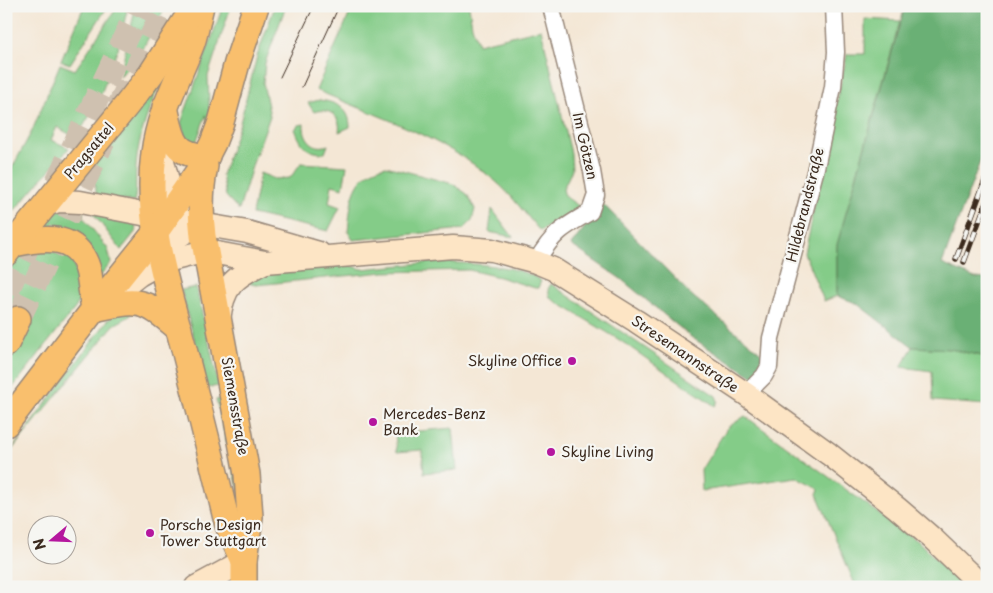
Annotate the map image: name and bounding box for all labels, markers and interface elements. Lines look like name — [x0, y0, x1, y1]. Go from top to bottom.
street label: Im Götzen — [568, 110, 603, 182]
street label: Pragsattel — [59, 118, 119, 183]
street label: Hildebrandstraße — [780, 145, 829, 264]
street label: Stresemannstraße — [627, 310, 743, 397]
place label: Skyline Office — [468, 350, 562, 371]
street label: Siemensstraße — [217, 355, 254, 457]
marker: Skyline Office — [566, 355, 578, 367]
place label: Mercedes-Benz Bank — [383, 403, 486, 440]
marker: Mercedes-Benz Bank — [367, 416, 379, 428]
place label: Skyline Living — [561, 441, 654, 462]
marker: Skyline Living — [545, 446, 557, 458]
place label: Porsche Design Tower Stuttgart — [160, 514, 267, 551]
north arrow — [28, 516, 78, 566]
marker: Porsche Design Tower Stuttgart — [144, 527, 156, 539]
text: N — [28, 536, 51, 553]

